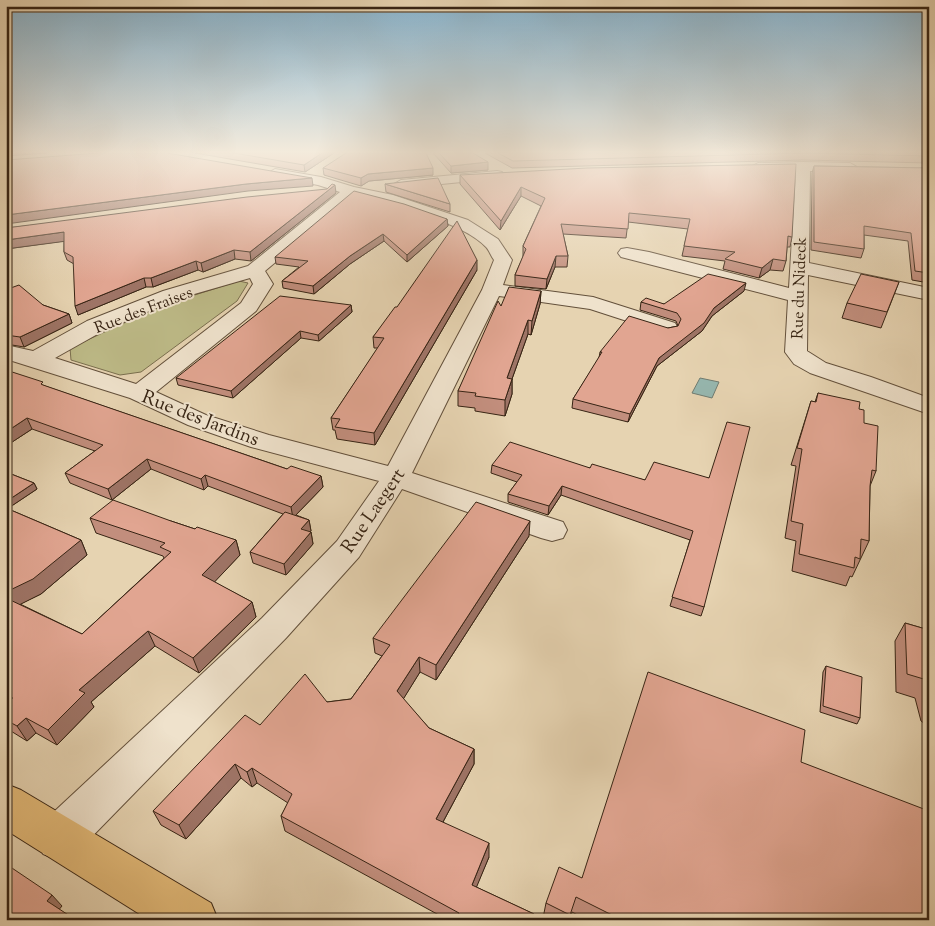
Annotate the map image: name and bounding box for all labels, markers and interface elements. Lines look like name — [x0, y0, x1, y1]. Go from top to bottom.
street label: Rue du Nideck — [787, 236, 814, 339]
street label: Rue des Fraises — [91, 282, 196, 341]
street label: Rue des Jardins — [137, 385, 263, 454]
street label: Rue Laegert — [336, 463, 413, 559]

